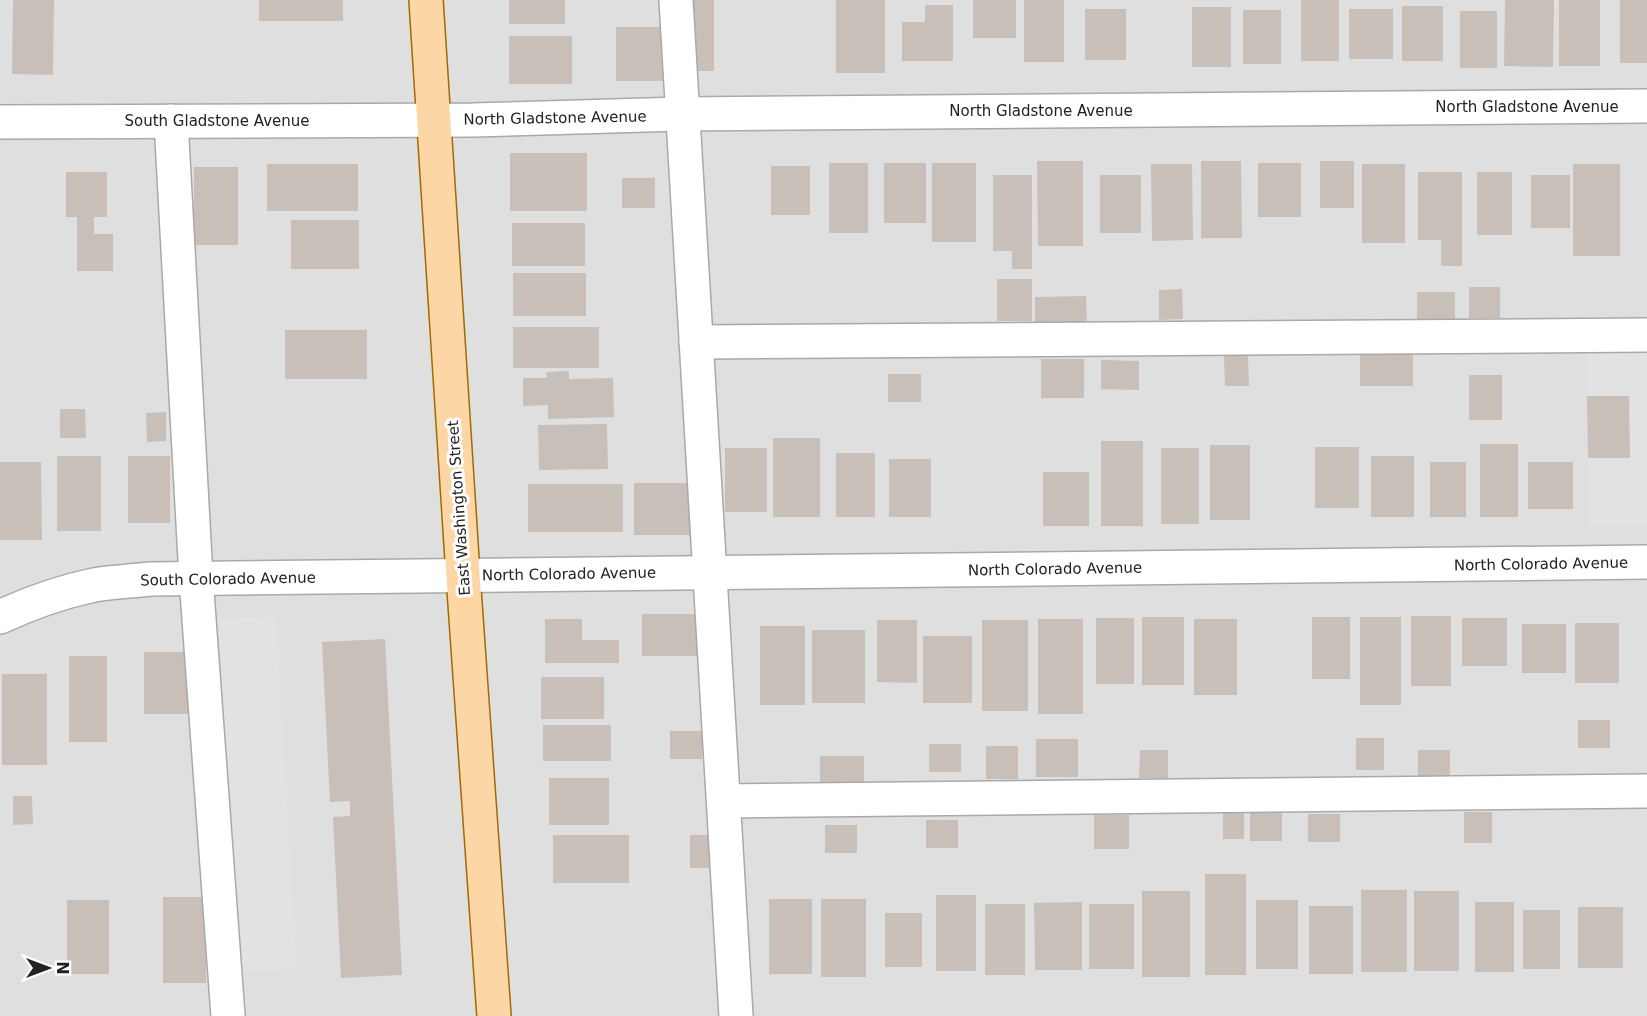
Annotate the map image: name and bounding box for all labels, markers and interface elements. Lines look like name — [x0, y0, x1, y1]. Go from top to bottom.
street label: North Gladstone Avenue — [1435, 98, 1619, 116]
street label: North Gladstone Avenue — [949, 102, 1133, 120]
street label: North Gladstone Avenue — [463, 107, 647, 129]
street label: South Gladstone Avenue — [125, 112, 309, 130]
street label: East Washington Street — [444, 420, 474, 596]
street label: North Colorado Avenue — [1454, 553, 1628, 575]
street label: North Colorado Avenue — [968, 558, 1142, 580]
street label: North Colorado Avenue — [482, 563, 656, 585]
street label: South Colorado Avenue — [140, 568, 316, 590]
north arrow — [18, 938, 78, 998]
text: N — [53, 961, 72, 975]

